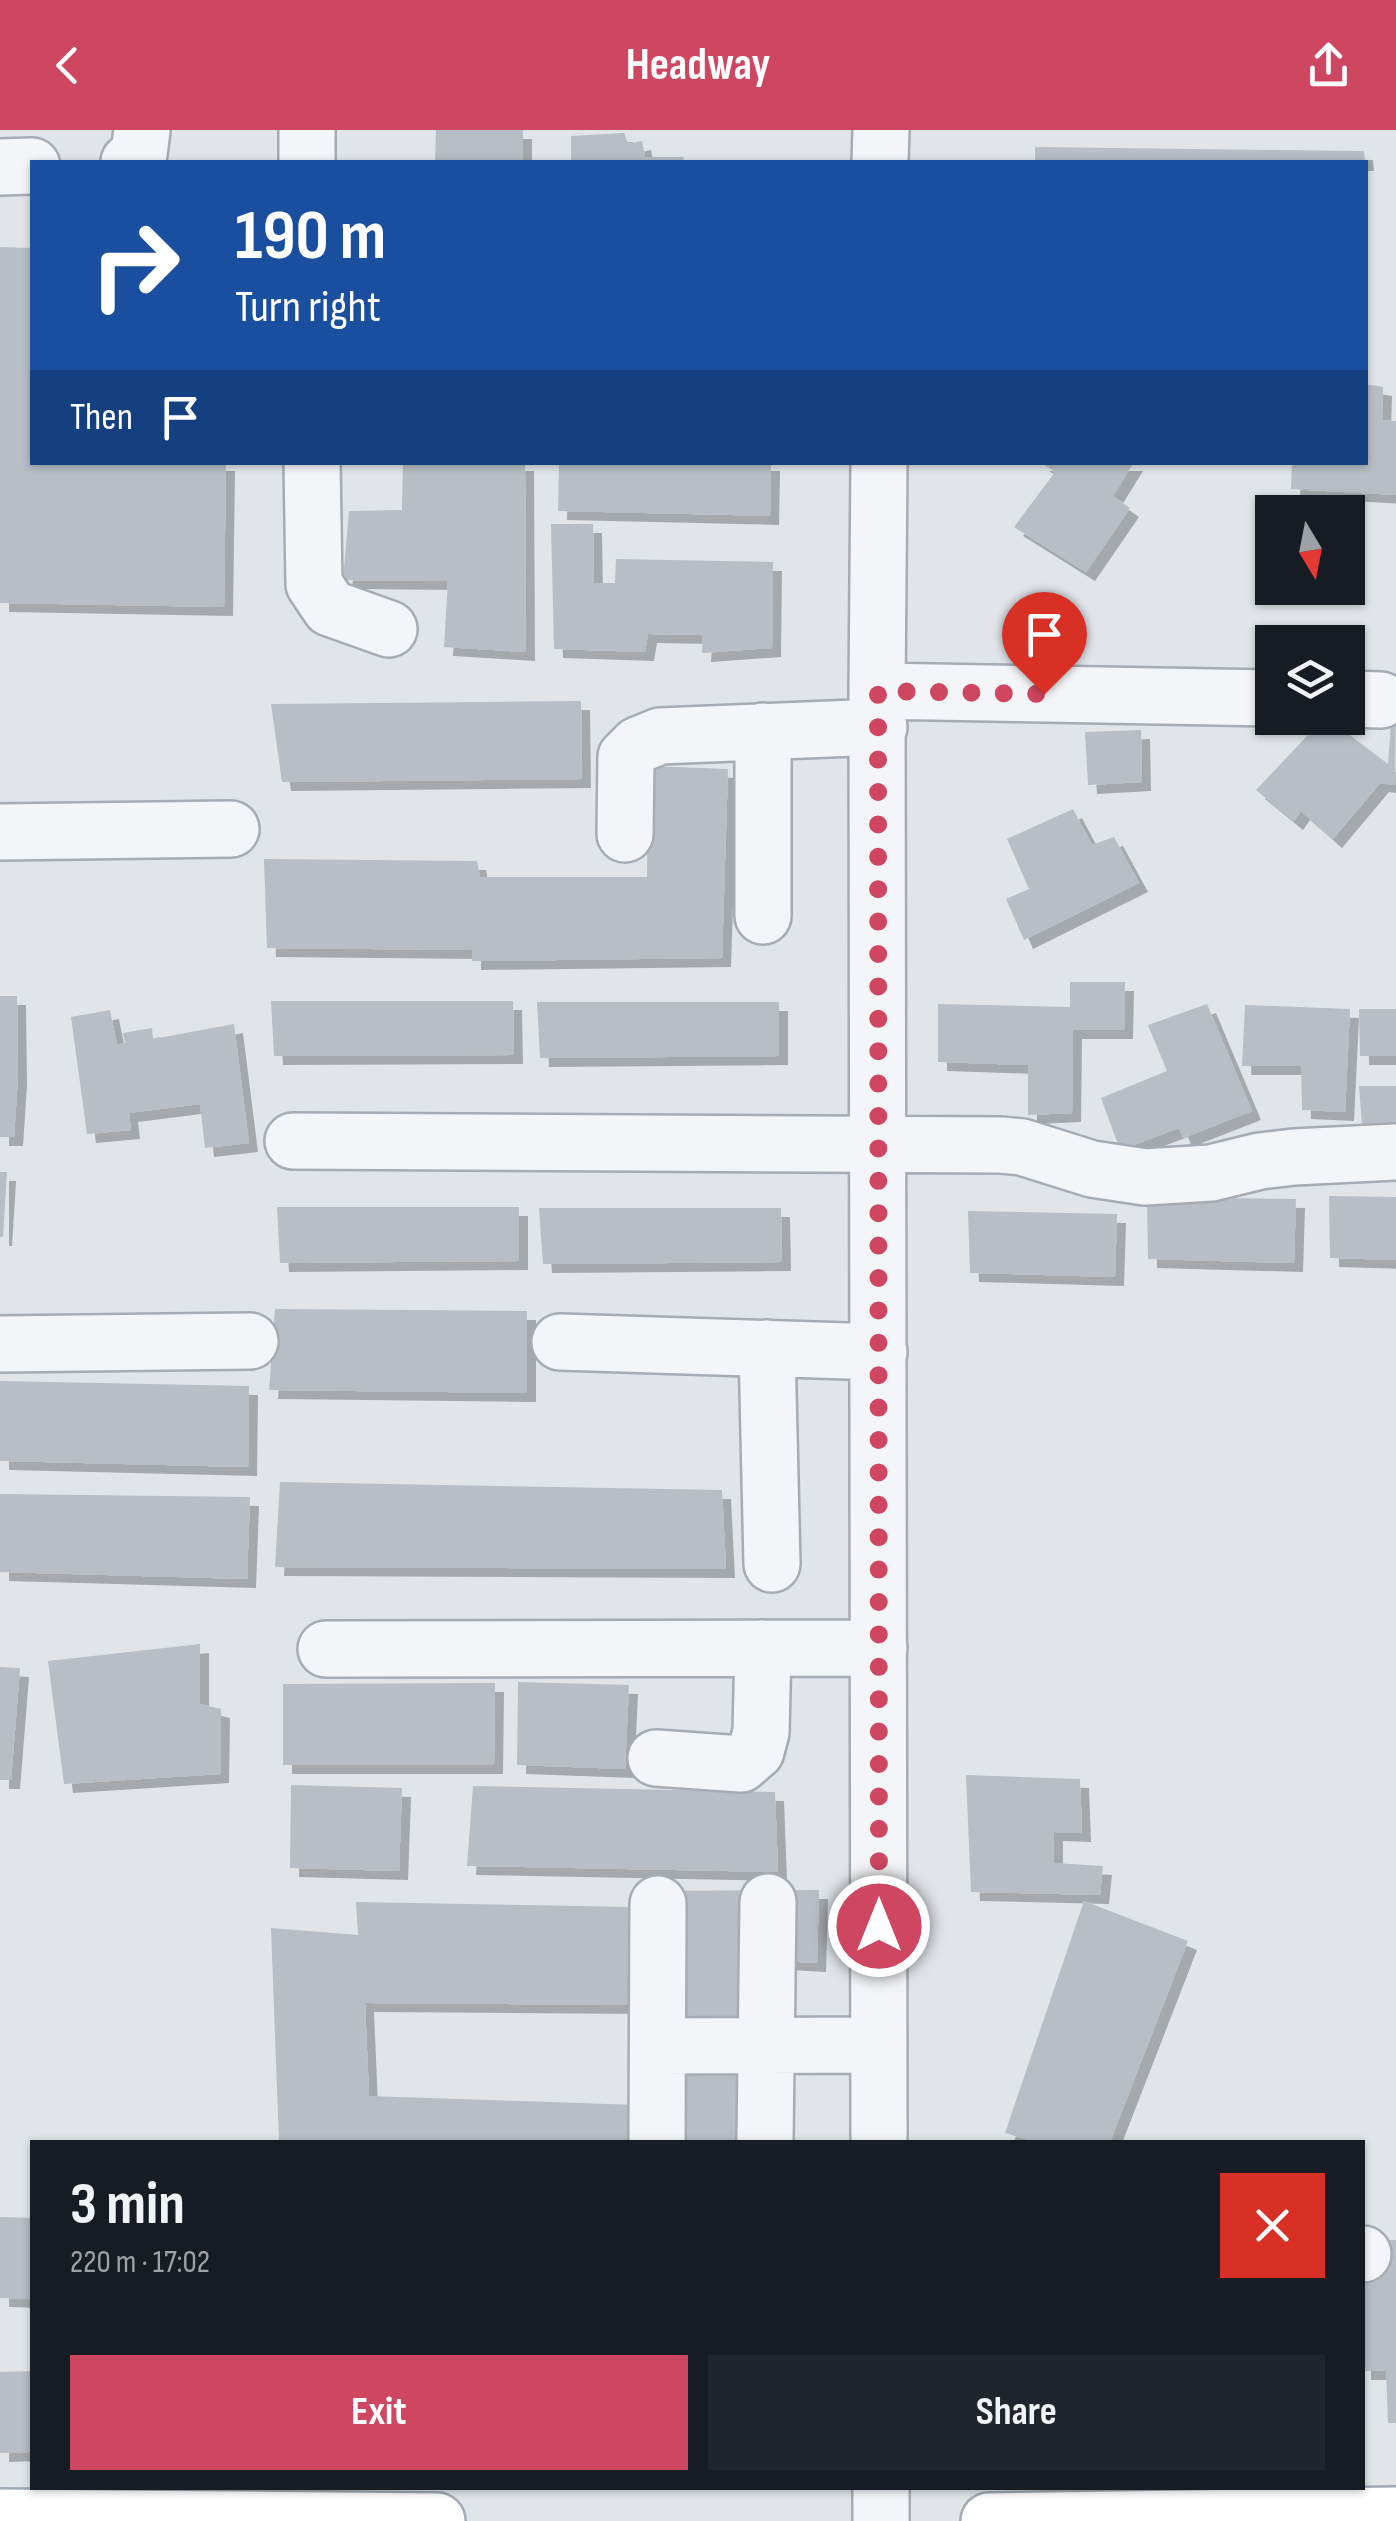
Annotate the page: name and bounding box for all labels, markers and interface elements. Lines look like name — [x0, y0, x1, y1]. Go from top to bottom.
icon: back — [40, 38, 95, 93]
text: Headway — [626, 38, 770, 93]
icon: share — [1301, 38, 1356, 93]
text: 190 m — [235, 195, 386, 279]
icon: right — [70, 200, 200, 330]
text: Turn right — [235, 280, 381, 335]
icon: arrive — [153, 390, 208, 445]
text: Then — [70, 395, 133, 440]
north arrow — [1255, 495, 1365, 605]
map controls — [1255, 495, 1365, 735]
pin — [1002, 592, 1087, 695]
icon: arrive — [1017, 607, 1072, 662]
button: layers — [1255, 625, 1365, 735]
position arrow — [827, 1874, 931, 1978]
text: 3 min — [70, 2169, 185, 2241]
button: close — [1220, 2173, 1325, 2278]
text: 220 m · 17:02 — [70, 2243, 210, 2282]
button: Exit — [70, 2355, 688, 2470]
button: Share — [708, 2355, 1325, 2470]

